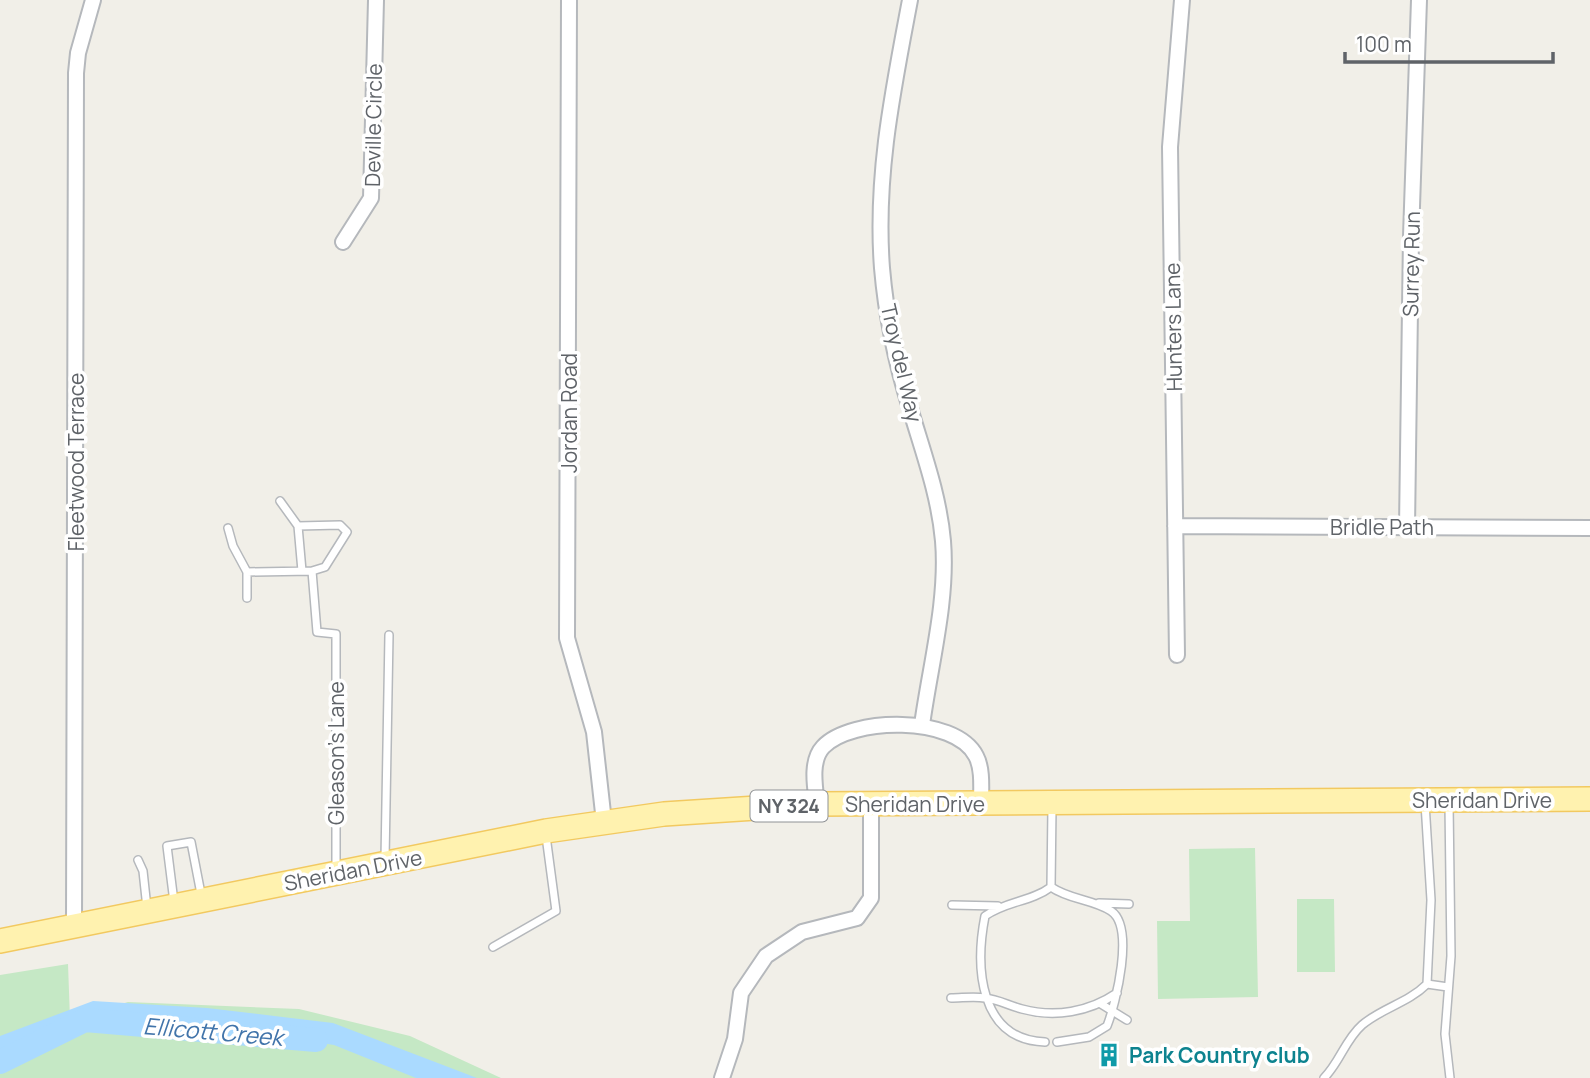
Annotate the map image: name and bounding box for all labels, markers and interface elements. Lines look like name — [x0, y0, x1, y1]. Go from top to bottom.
scale bar — [1345, 21, 1553, 65]
text: 100 m — [1356, 30, 1412, 58]
street label: Deville Circle — [358, 63, 388, 187]
street label: Surrey Run — [1396, 211, 1426, 317]
street label: Hunters Lane — [1158, 262, 1188, 392]
street label: Troy del Way — [875, 301, 929, 425]
street label: Jordan Road — [555, 353, 583, 473]
street label: Fleetwood Terrace — [62, 373, 90, 551]
street label: Bridle Path — [1330, 513, 1434, 541]
street label: Gleason's Lane — [322, 681, 350, 825]
street label: Sheridan Drive — [1412, 786, 1552, 814]
road number: NY 324 — [750, 790, 828, 821]
street label: Sheridan Drive — [845, 790, 985, 818]
street label: Sheridan Drive — [282, 843, 424, 897]
water label: Ellicott Creek — [142, 1009, 288, 1053]
building icon: Park Country club — [1095, 1041, 1123, 1069]
place label: Park Country club — [1129, 1041, 1310, 1069]

